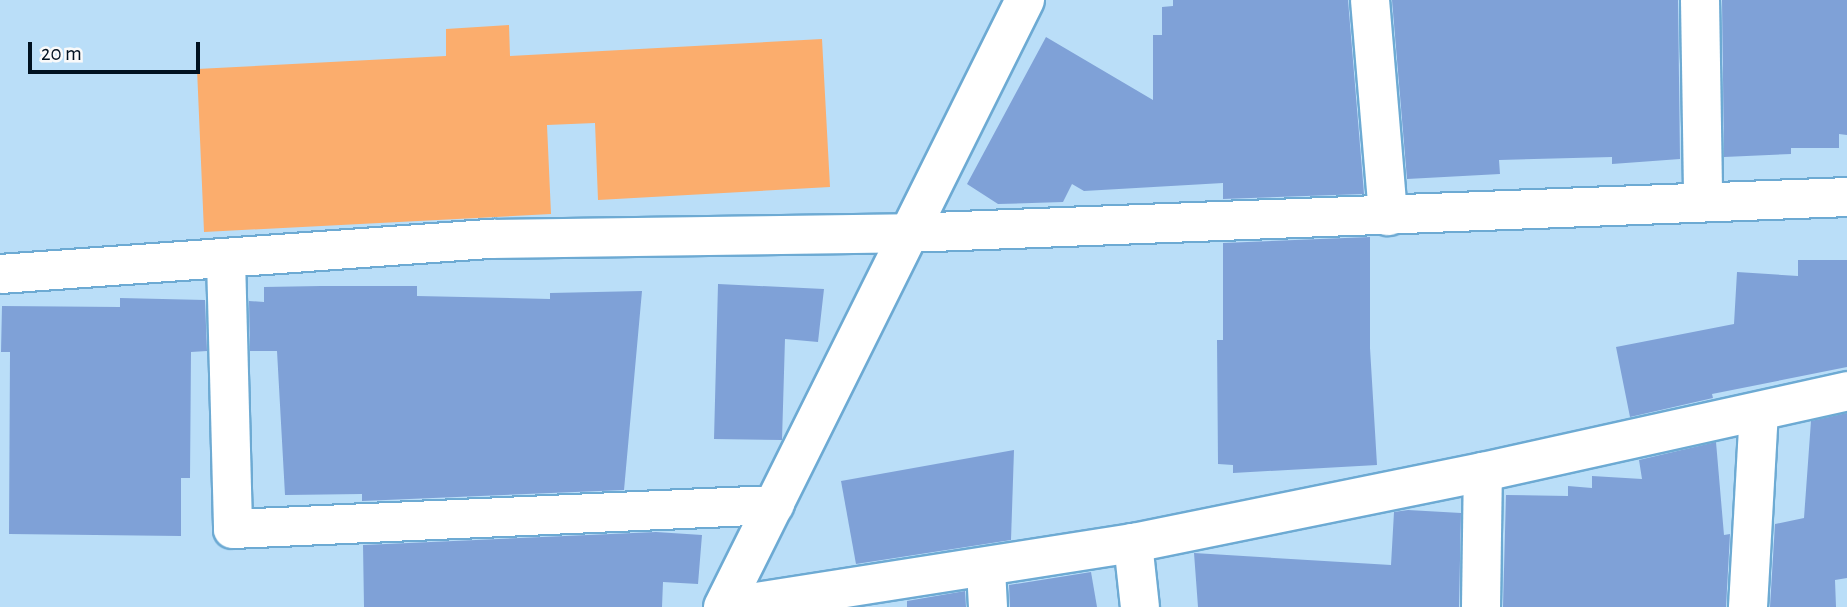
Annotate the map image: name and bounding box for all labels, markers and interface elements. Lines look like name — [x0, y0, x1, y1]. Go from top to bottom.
scale bar — [32, 28, 203, 72]
text: 20 m — [41, 43, 82, 64]

